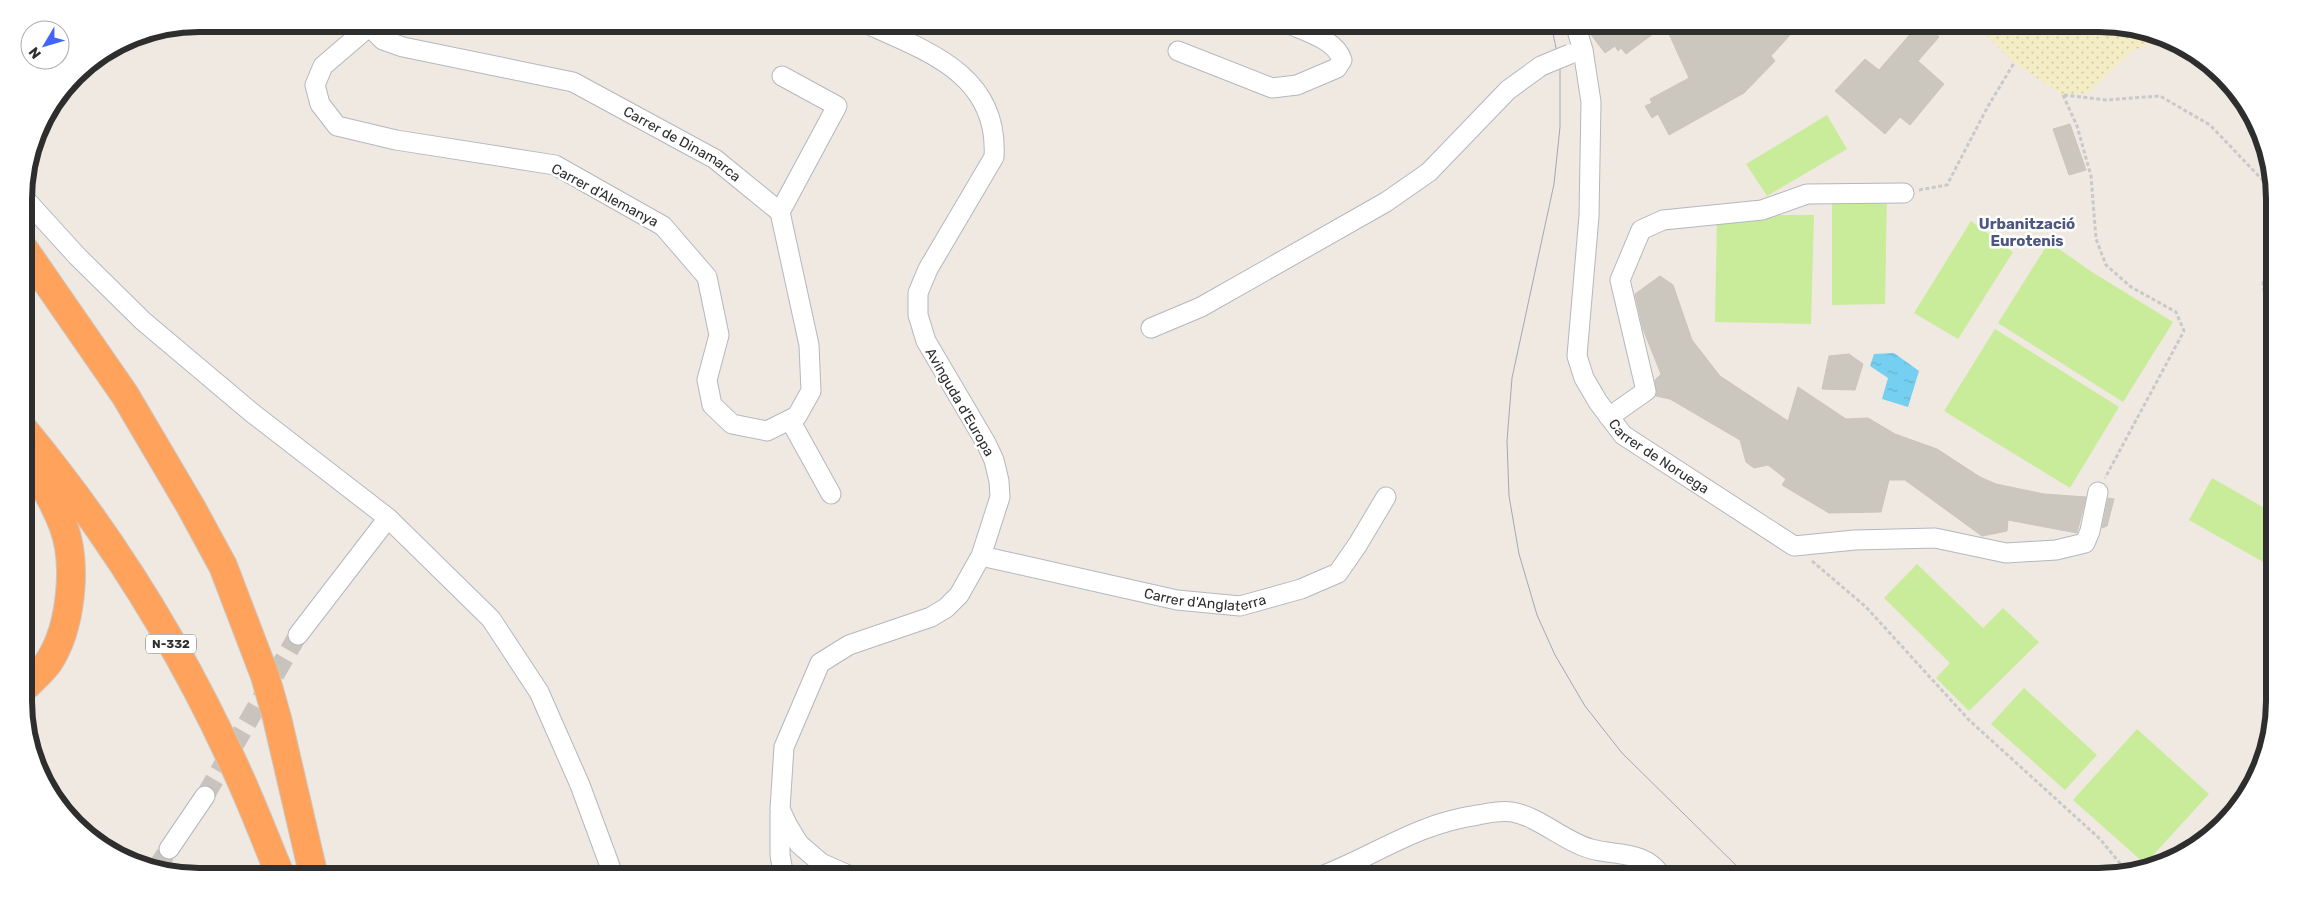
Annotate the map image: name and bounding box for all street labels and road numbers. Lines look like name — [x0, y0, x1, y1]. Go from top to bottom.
street label: Carrer de Dinamarca — [620, 103, 744, 185]
street label: Carrer d'Alemanya — [548, 160, 661, 231]
street label: Avinguda d'Europa — [922, 345, 998, 459]
street label: Carrer de Noruega — [1605, 416, 1712, 497]
street label: Carrer d'Anglaterra — [1142, 585, 1268, 615]
road number: N-332 — [146, 634, 196, 654]

